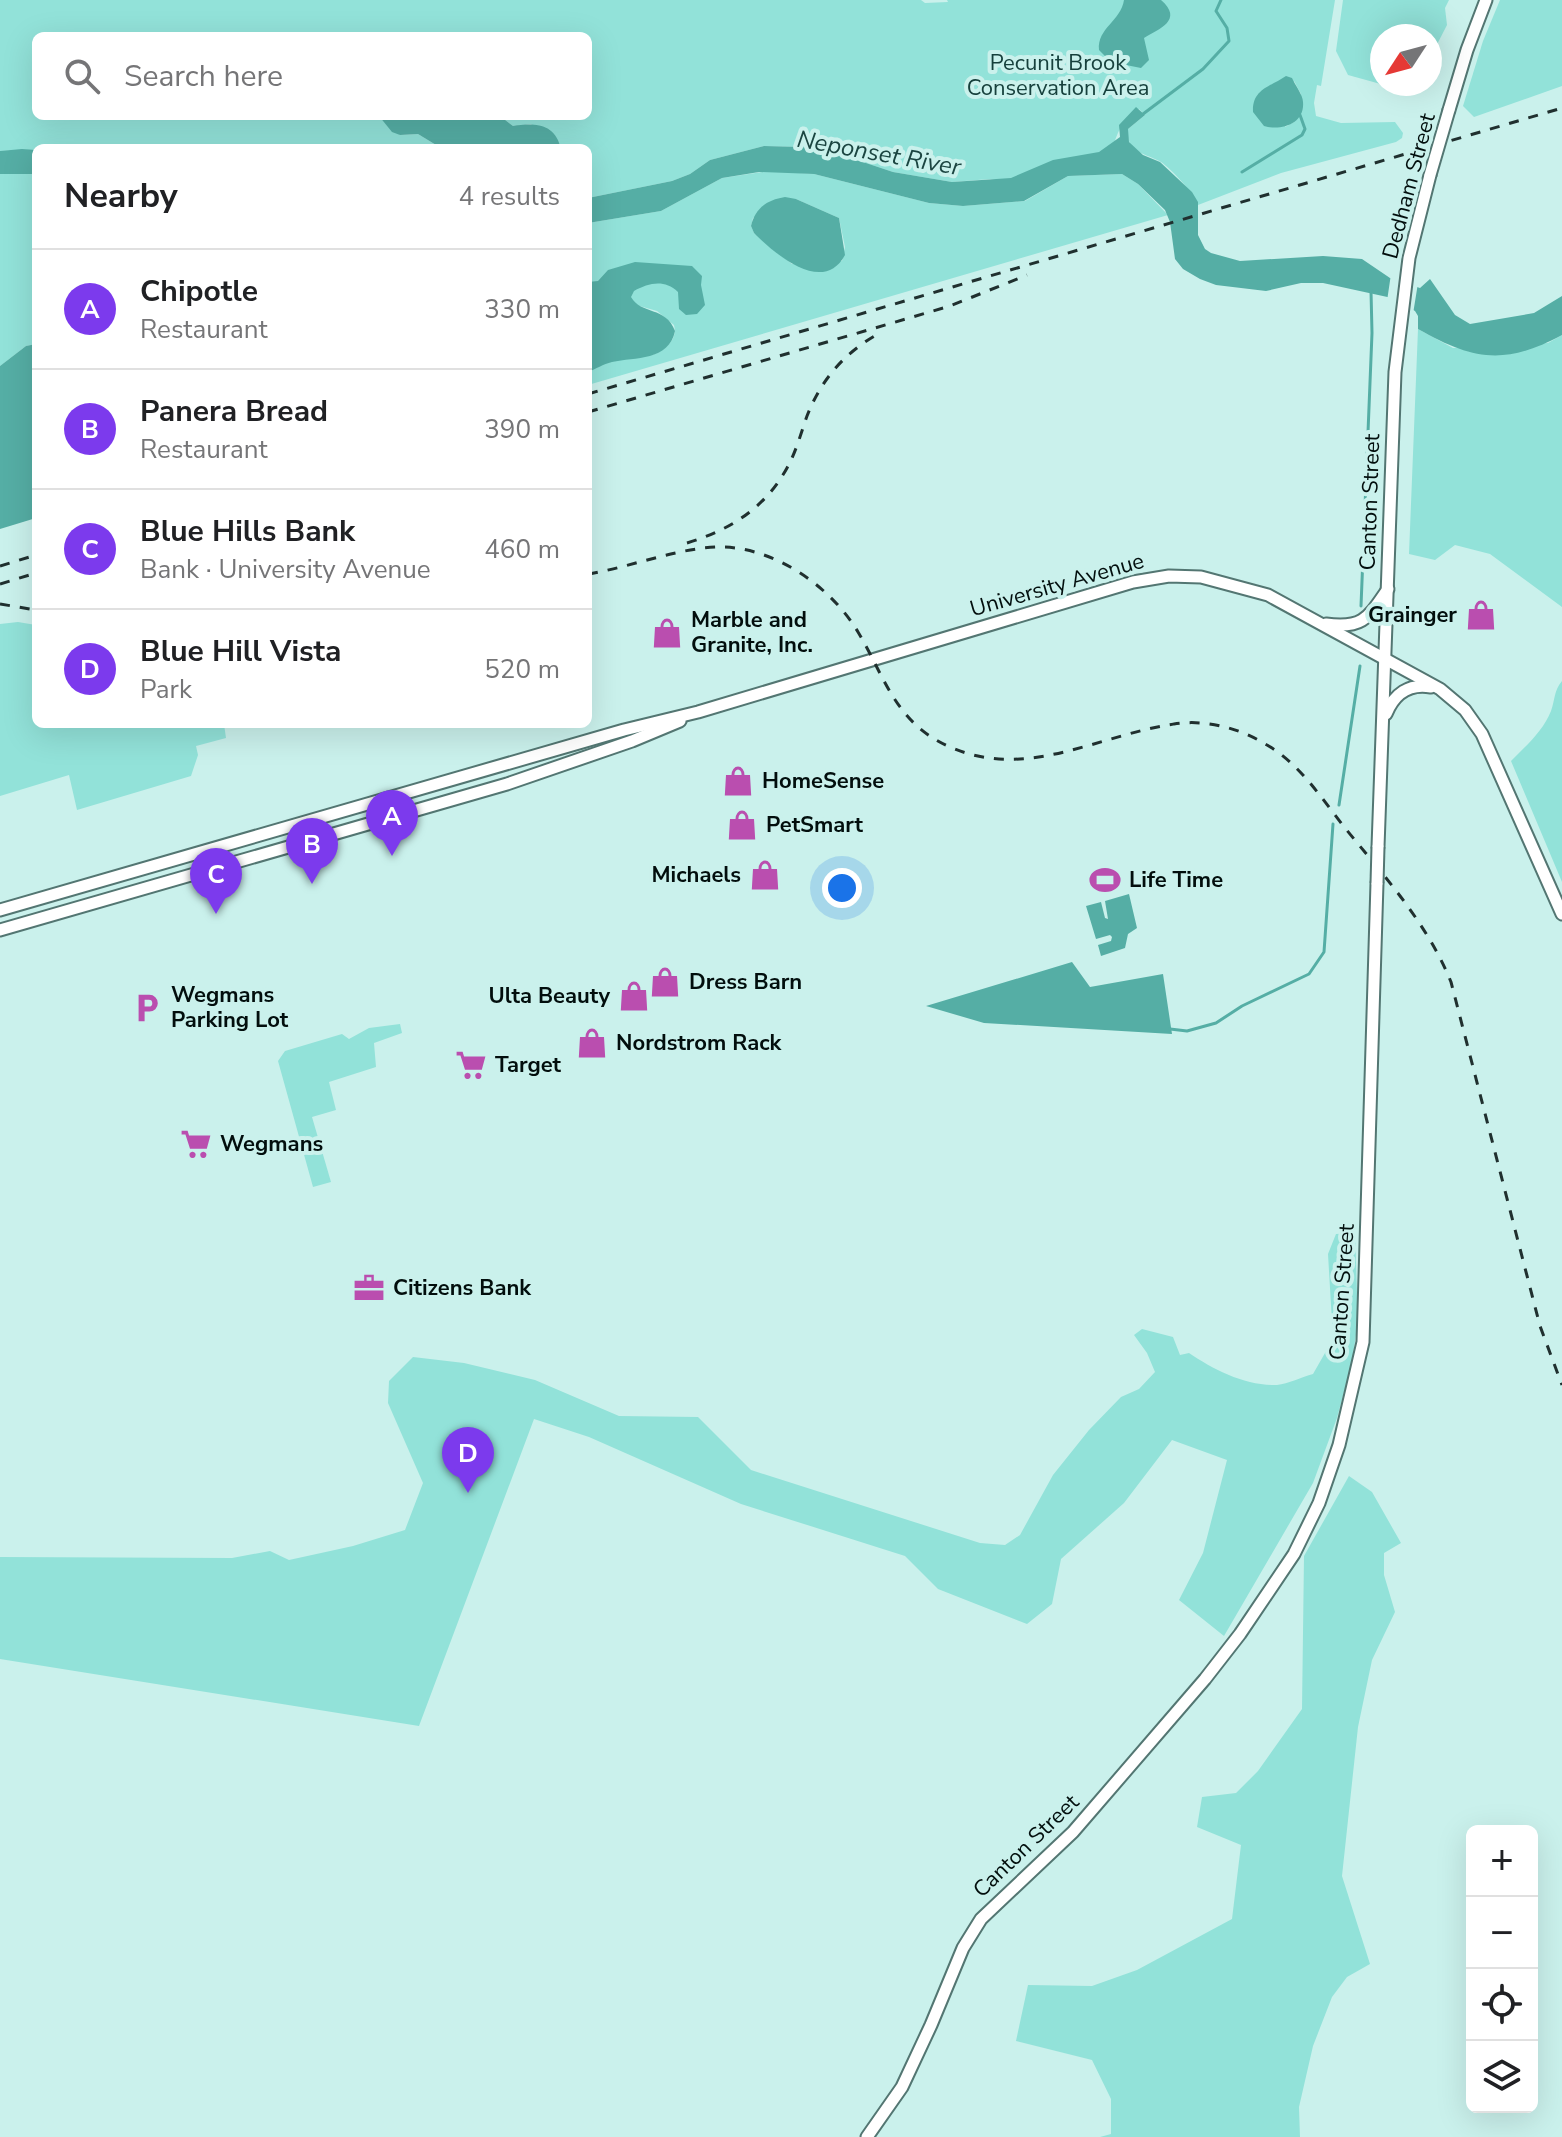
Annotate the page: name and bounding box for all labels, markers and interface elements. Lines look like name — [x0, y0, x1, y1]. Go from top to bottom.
north arrow — [1370, 24, 1442, 96]
search box — [32, 32, 592, 120]
park label: Pecunit Brook Conservation Area — [967, 48, 1149, 103]
icon: search — [60, 54, 104, 98]
text: Search here — [124, 56, 283, 97]
street label: Dedham Street — [1375, 110, 1443, 262]
water label: Neponset River — [795, 123, 965, 183]
text: Nearby — [64, 173, 178, 219]
text: 4 results — [459, 179, 560, 214]
text: Chipotle — [140, 271, 258, 312]
text: A — [80, 292, 100, 327]
text: 330 m — [484, 292, 560, 327]
text: Restaurant — [140, 312, 268, 347]
text: Panera Bread — [140, 391, 328, 432]
text: B — [81, 412, 99, 447]
text: 390 m — [484, 412, 560, 447]
text: Restaurant — [140, 432, 268, 467]
street label: Canton Street — [1353, 433, 1387, 571]
text: Blue Hills Bank — [140, 511, 355, 552]
text: C — [81, 532, 99, 567]
text: 460 m — [484, 532, 560, 567]
street label: University Avenue — [967, 546, 1147, 624]
text: Bank · University Avenue — [140, 552, 431, 587]
shop icon: Grainger — [1464, 598, 1498, 632]
place label: Grainger — [1368, 600, 1457, 630]
place label: Marble and Granite, Inc. — [691, 605, 813, 660]
shop icon: Marble and Granite, Inc. — [650, 616, 684, 650]
text: Blue Hill Vista — [140, 631, 341, 672]
text: D — [80, 652, 100, 687]
text: 520 m — [484, 652, 560, 687]
text: Park — [140, 672, 192, 707]
shop icon: HomeSense — [721, 764, 755, 798]
place label: HomeSense — [762, 766, 884, 796]
pin: A — [366, 790, 418, 856]
shop icon: PetSmart — [725, 808, 759, 842]
place label: PetSmart — [766, 810, 864, 840]
pin: B — [286, 818, 338, 884]
pin: C — [190, 848, 242, 914]
shop icon: Michaels — [748, 858, 782, 892]
place label: Michaels — [651, 860, 741, 890]
sports icon: Life Time — [1088, 863, 1122, 897]
place label: Life Time — [1129, 865, 1223, 895]
your location — [822, 868, 862, 908]
shop icon: Dress Barn — [648, 965, 682, 999]
place label: Dress Barn — [689, 967, 802, 997]
shop icon: Ulta Beauty — [617, 979, 651, 1013]
place label: Wegmans Parking Lot — [171, 980, 289, 1035]
place label: Ulta Beauty — [489, 981, 610, 1011]
parking icon: Wegmans Parking Lot — [130, 991, 164, 1025]
shop icon: Nordstrom Rack — [575, 1026, 609, 1060]
place label: Nordstrom Rack — [616, 1028, 783, 1058]
supermarket icon: Target — [454, 1048, 488, 1082]
place label: Target — [495, 1050, 562, 1080]
supermarket icon: Wegmans — [179, 1127, 213, 1161]
place label: Wegmans — [220, 1129, 323, 1159]
street label: Canton Street — [1322, 1223, 1362, 1361]
office icon: Citizens Bank — [352, 1271, 386, 1305]
place label: Citizens Bank — [393, 1273, 532, 1303]
pin: D — [442, 1427, 494, 1493]
street label: Canton Street — [966, 1788, 1086, 1904]
map controls — [1466, 1825, 1538, 2113]
button: + — [1466, 1825, 1538, 1897]
button: − — [1466, 1897, 1538, 1969]
button: locate — [1466, 1969, 1538, 2041]
button: layers — [1466, 2041, 1538, 2113]

